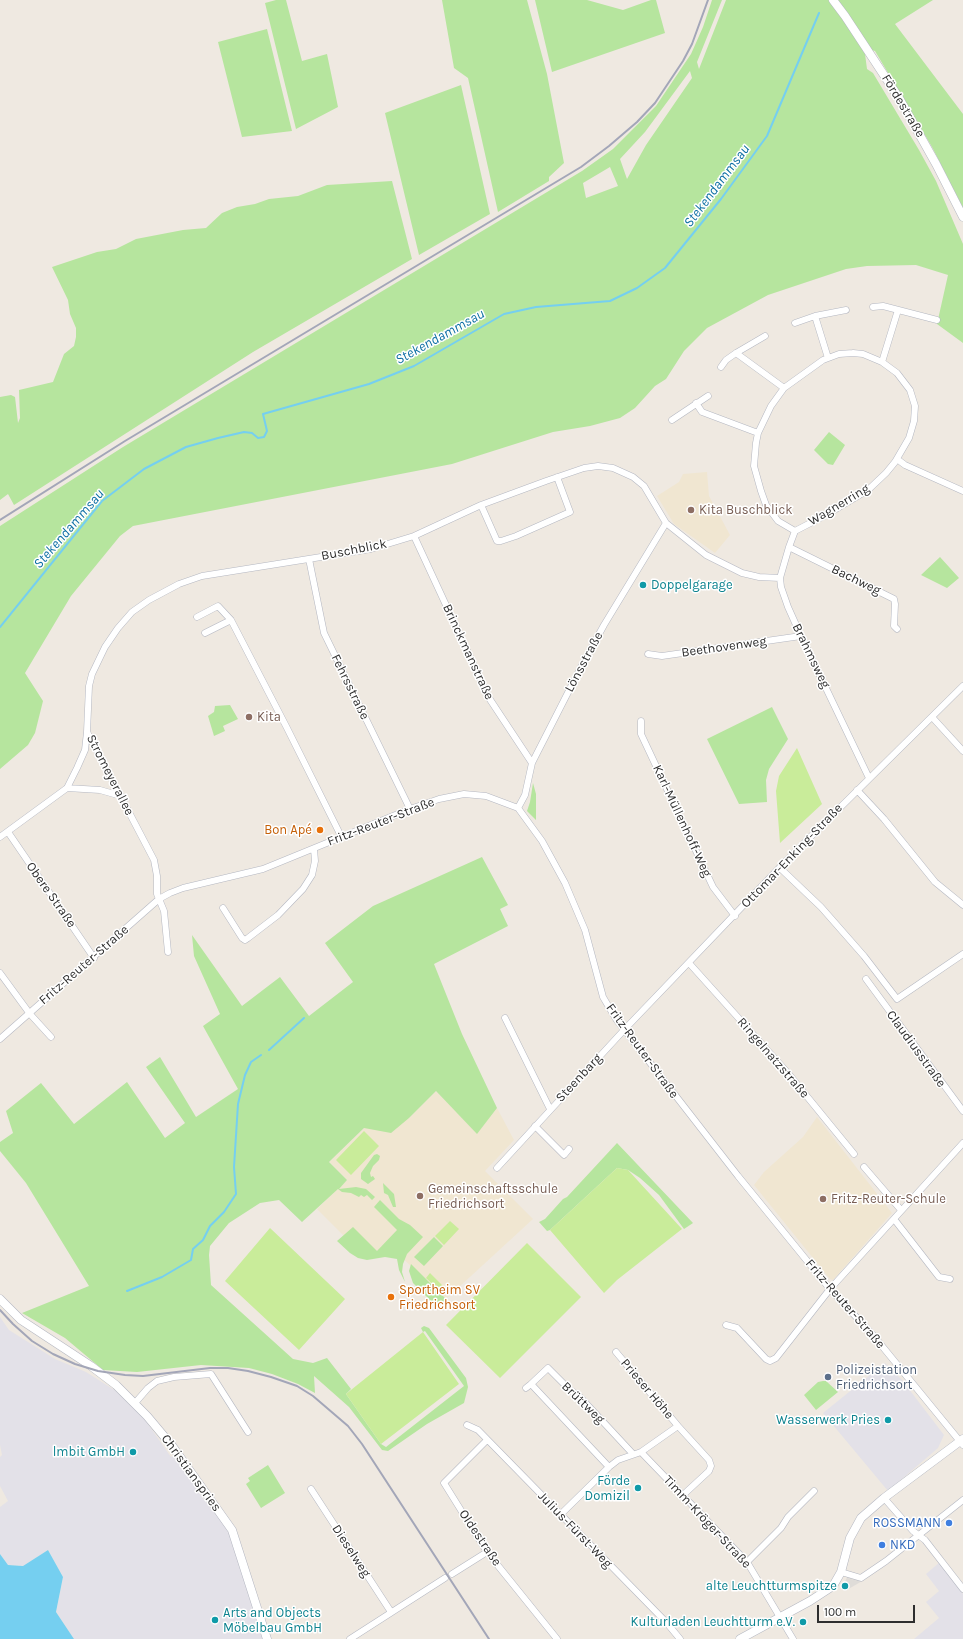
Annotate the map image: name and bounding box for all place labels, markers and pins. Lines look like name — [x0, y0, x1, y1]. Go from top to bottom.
place label: Kita Buschblick — [699, 502, 792, 518]
marker: Kita Buschblick — [686, 505, 696, 515]
place label: Doppelgarage — [651, 577, 733, 593]
marker: Doppelgarage — [638, 580, 648, 590]
place label: Kita — [257, 709, 281, 725]
marker: Kita — [244, 712, 254, 722]
place label: Bon Apé — [264, 822, 312, 838]
marker: Bon Apé — [315, 825, 325, 835]
place label: Gemeinschaftsschule Friedrichsort — [428, 1181, 558, 1212]
marker: Gemeinschaftsschule Friedrichsort — [415, 1191, 425, 1201]
place label: Fritz-Reuter-Schule — [831, 1191, 946, 1207]
marker: Fritz-Reuter-Schule — [818, 1194, 828, 1204]
place label: Sportheim SV Friedrichsort — [399, 1282, 480, 1313]
marker: Sportheim SV Friedrichsort — [386, 1292, 396, 1302]
place label: Polizeistation Friedrichsort — [836, 1362, 917, 1393]
marker: Polizeistation Friedrichsort — [823, 1372, 833, 1382]
place label: Wasserwerk Pries — [776, 1412, 880, 1428]
marker: Wasserwerk Pries — [883, 1415, 893, 1425]
place label: lmbit GmbH — [53, 1444, 125, 1460]
marker: lmbit GmbH — [128, 1447, 138, 1457]
place label: Förde Domizil — [585, 1473, 630, 1504]
marker: Förde Domizil — [633, 1483, 643, 1493]
place label: ROSSMANN — [873, 1515, 941, 1531]
marker: ROSSMANN — [944, 1518, 954, 1528]
place label: NKD — [890, 1537, 915, 1553]
marker: NKD — [877, 1540, 887, 1550]
place label: alte Leuchtturmspitze — [706, 1578, 837, 1594]
marker: alte Leuchtturmspitze — [840, 1581, 850, 1591]
place label: Arts and Objects Möbelbau GmbH — [223, 1605, 322, 1636]
place label: Kulturladen Leuchtturm e.V. — [631, 1614, 795, 1630]
marker: Arts and Objects Möbelbau GmbH — [210, 1615, 220, 1625]
marker: Kulturladen Leuchtturm e.V. — [798, 1617, 808, 1627]

